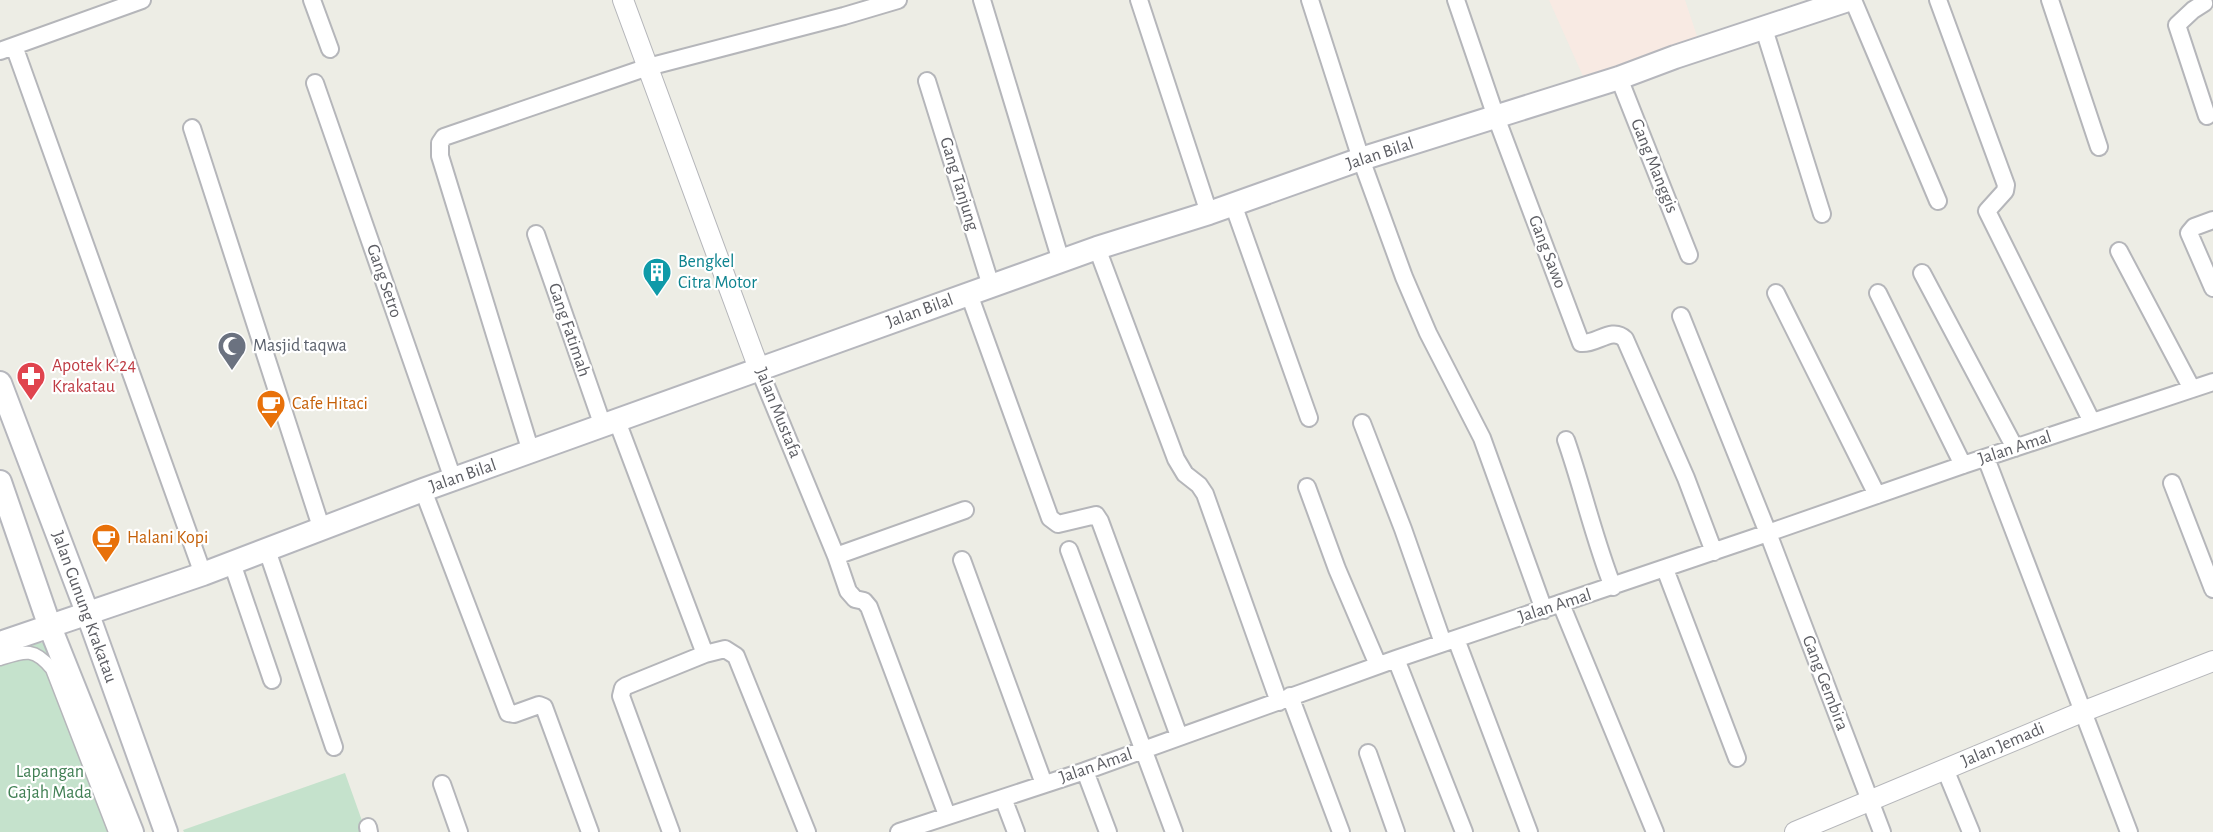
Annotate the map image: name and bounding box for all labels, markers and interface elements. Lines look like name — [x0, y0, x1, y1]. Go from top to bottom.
street label: Gang Manggis — [1627, 116, 1681, 216]
street label: Gang Tanjung — [936, 135, 982, 233]
street label: Jalan Bilal — [1344, 135, 1416, 173]
street label: Gang Sawo — [1525, 213, 1569, 291]
street label: Gang Setro — [363, 242, 405, 320]
place label: Bengkel Citra Motor — [678, 253, 757, 292]
building icon: Bengkel Citra Motor — [641, 256, 673, 298]
street label: Gang Fatimah — [545, 281, 593, 379]
street label: Jalan Bilal — [884, 291, 956, 331]
mosque icon: Masjid taqwa — [216, 330, 248, 372]
place label: Masjid taqwa — [253, 337, 347, 355]
place label: Apotek K-24 Krakatau — [52, 357, 136, 396]
pharmacy icon: Apotek K-24 Krakatau — [15, 360, 47, 402]
street label: Jalan Mustafa — [752, 365, 804, 461]
cafe icon: Cafe Hitaci — [255, 388, 287, 430]
place label: Cafe Hitaci — [292, 395, 368, 413]
street label: Jalan Amal — [1976, 428, 2054, 468]
street label: Jalan Bilal — [427, 456, 499, 496]
cafe icon: Halani Kopi — [90, 522, 122, 564]
street label: Jalan Gunung Krakatau — [48, 529, 120, 685]
place label: Halani Kopi — [127, 529, 208, 547]
street label: Jalan Amal — [1516, 586, 1594, 626]
street label: Gang Gembira — [1799, 633, 1851, 733]
street label: Jalan Jemadi — [1959, 719, 2047, 771]
street label: Jalan Amal — [1057, 745, 1135, 787]
park label: Lapangan Gajah Mada — [8, 763, 92, 802]

